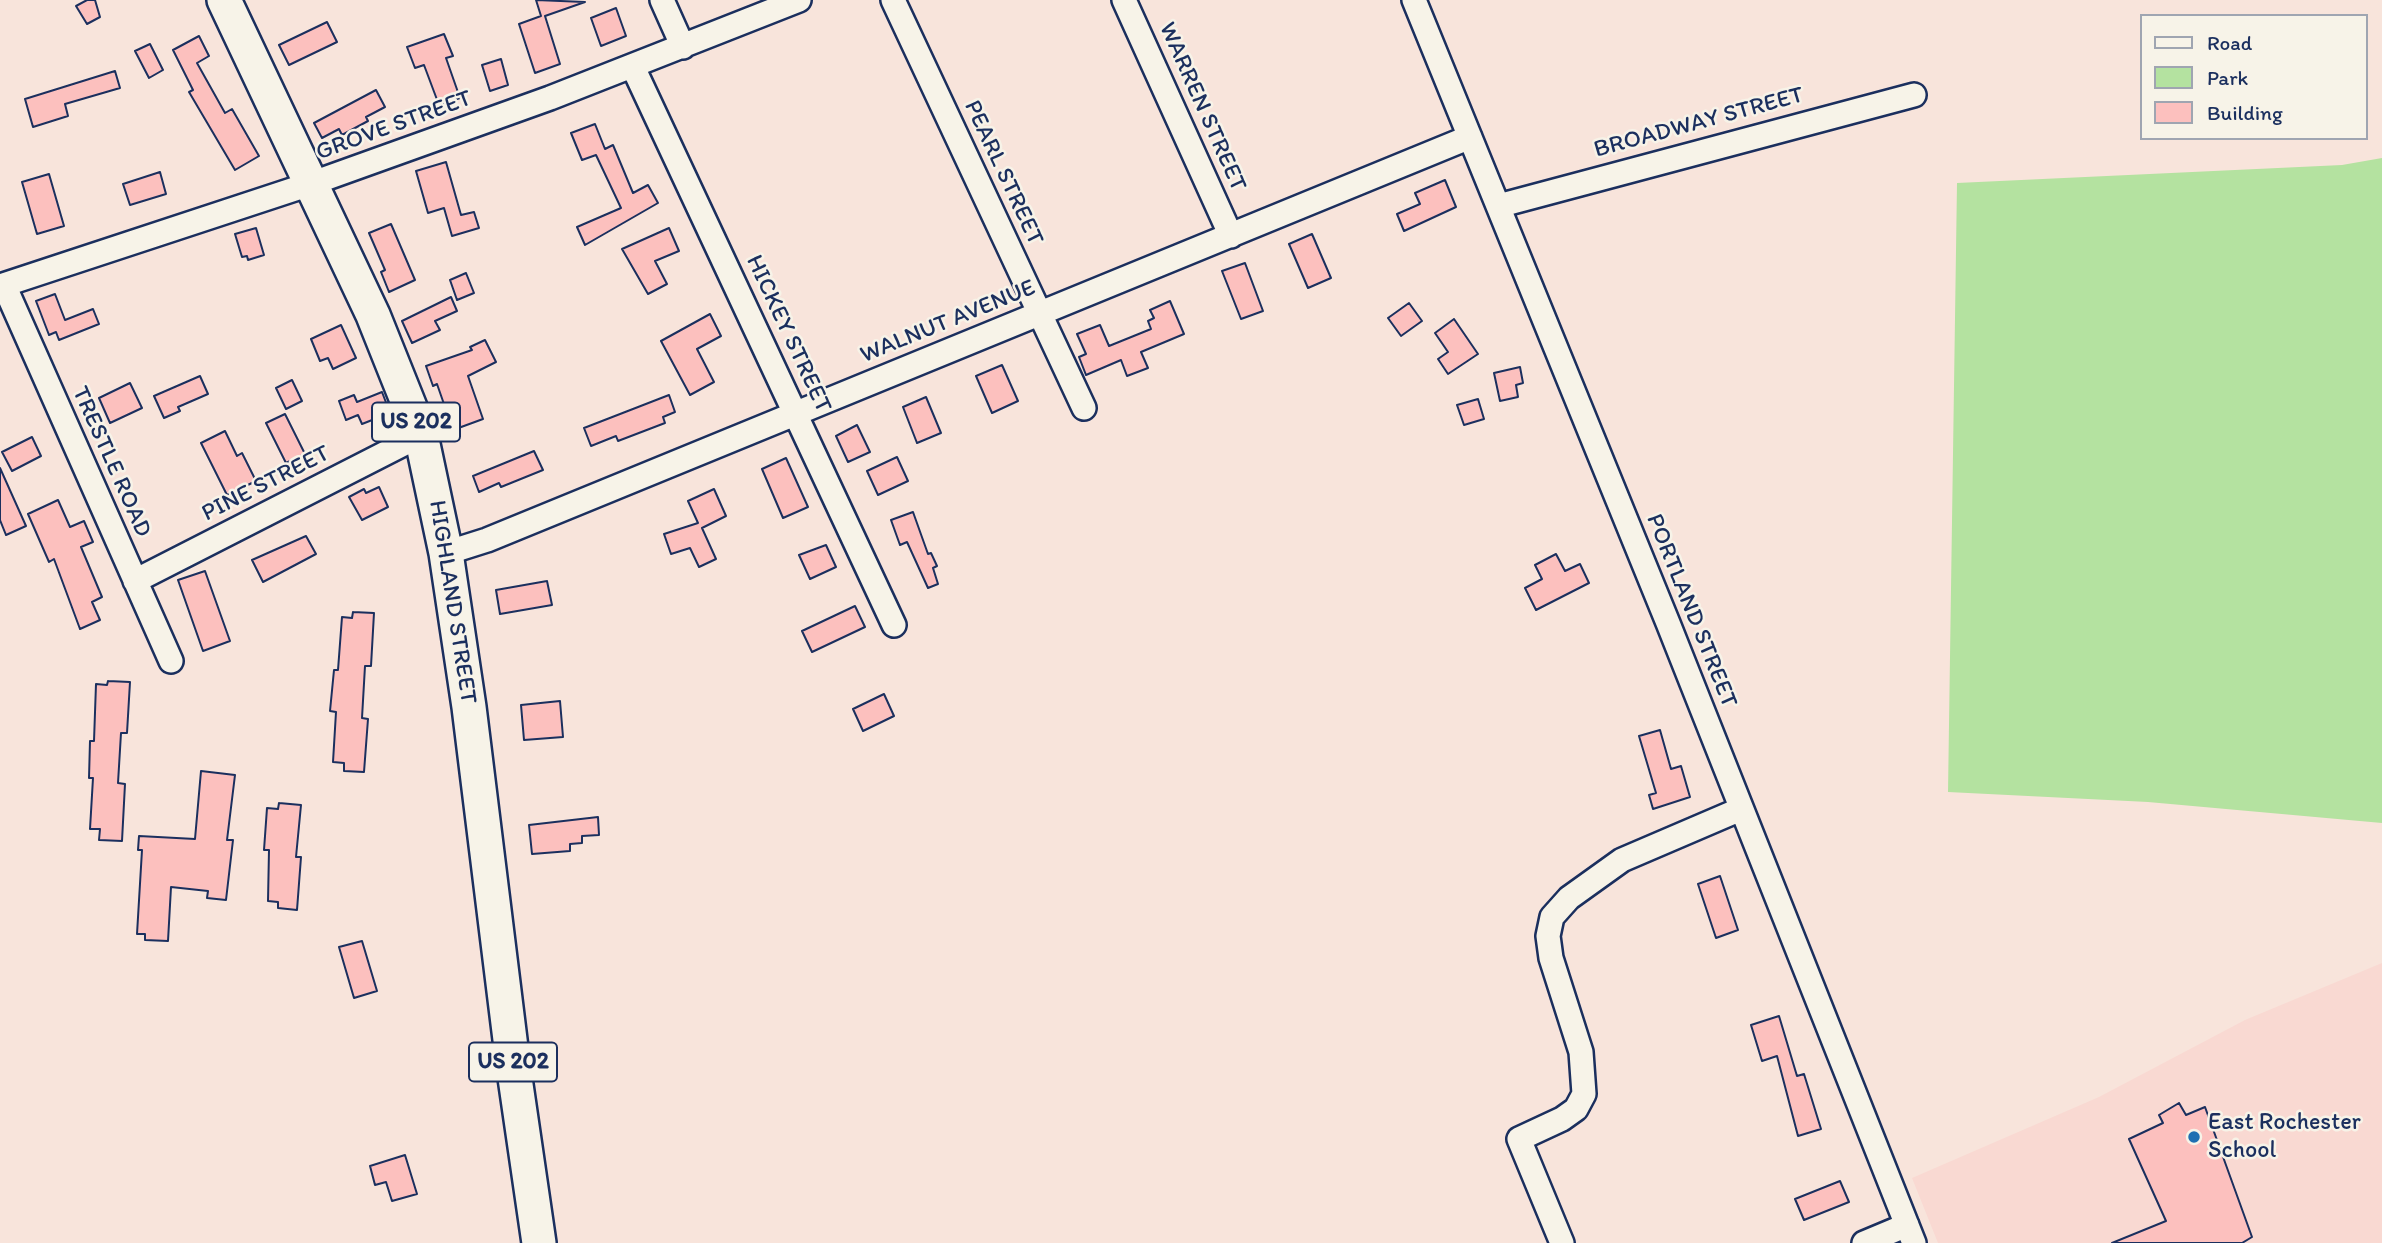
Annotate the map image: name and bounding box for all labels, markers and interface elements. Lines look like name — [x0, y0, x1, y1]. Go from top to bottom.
legend — [2140, 14, 2368, 140]
street label: WARREN STREET — [1152, 18, 1252, 196]
text: Road — [2207, 30, 2252, 55]
text: Park — [2207, 65, 2248, 90]
street label: BROADWAY STREET — [1591, 81, 1807, 165]
street label: GROVE STREET — [312, 84, 476, 168]
street label: PEARL STREET — [957, 96, 1049, 250]
text: Building — [2207, 100, 2283, 125]
street label: HICKEY STREET — [739, 251, 837, 417]
street label: WALNUT AVENUE — [856, 274, 1040, 370]
street label: TRESTLE ROAD — [65, 382, 157, 542]
road number: US 202 — [372, 402, 460, 442]
street label: PINE STREET — [197, 439, 335, 529]
street label: HIGHLAND STREET — [422, 498, 482, 706]
street label: PORTLAND STREET — [1639, 510, 1743, 712]
road number: US 202 — [469, 1042, 557, 1082]
place label: East Rochester School — [2208, 1109, 2361, 1165]
marker: East Rochester School — [2186, 1129, 2202, 1145]

